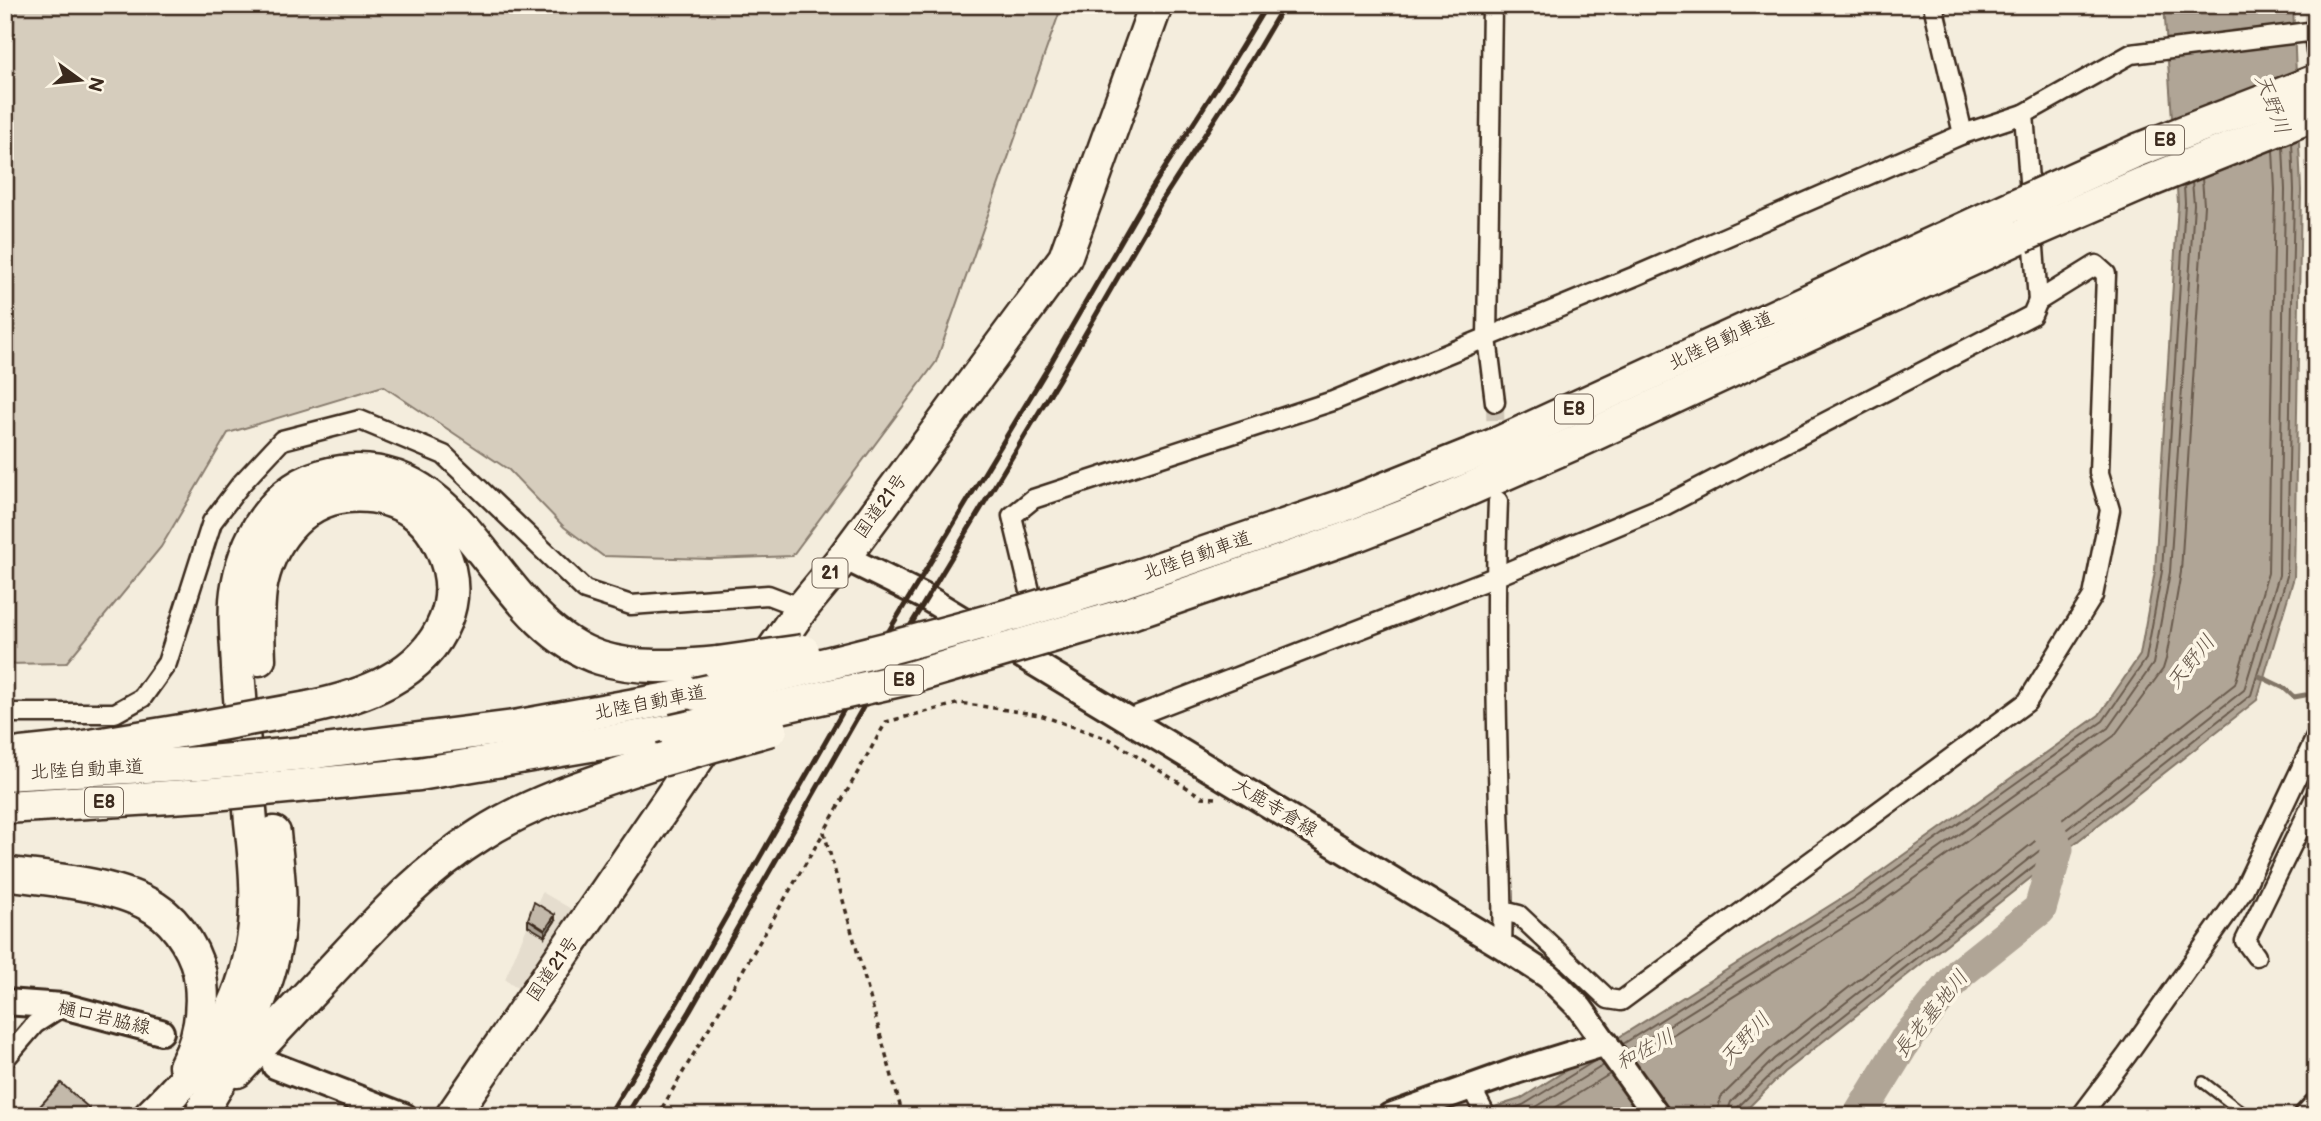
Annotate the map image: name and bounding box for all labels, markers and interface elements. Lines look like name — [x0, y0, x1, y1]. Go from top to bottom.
north arrow — [46, 46, 116, 116]
water label: 天野川 — [2249, 70, 2295, 138]
text: N — [82, 74, 108, 94]
road number: E8 — [2146, 125, 2184, 154]
street label: 北陸自動車道 — [1664, 306, 1778, 376]
road number: E8 — [1555, 394, 1593, 424]
street label: 国道21号 — [850, 469, 912, 543]
street label: 北陸自動車道 — [1139, 527, 1255, 585]
road number: 21 — [812, 558, 848, 588]
water label: 天野川 — [2161, 630, 2221, 694]
road number: E8 — [885, 666, 923, 694]
street label: 北陸自動車道 — [592, 681, 708, 725]
street label: 北陸自動車道 — [29, 756, 145, 784]
street label: 大鹿寺倉線 — [1228, 774, 1322, 842]
road number: E8 — [85, 788, 123, 816]
street label: 国道21号 — [522, 932, 584, 1006]
water label: 長老墓地川 — [1888, 965, 1974, 1063]
street label: 樋口岩脇線 — [55, 996, 153, 1040]
water label: 天野川 — [1714, 1007, 1776, 1071]
water label: 和佐川 — [1611, 1024, 1679, 1076]

